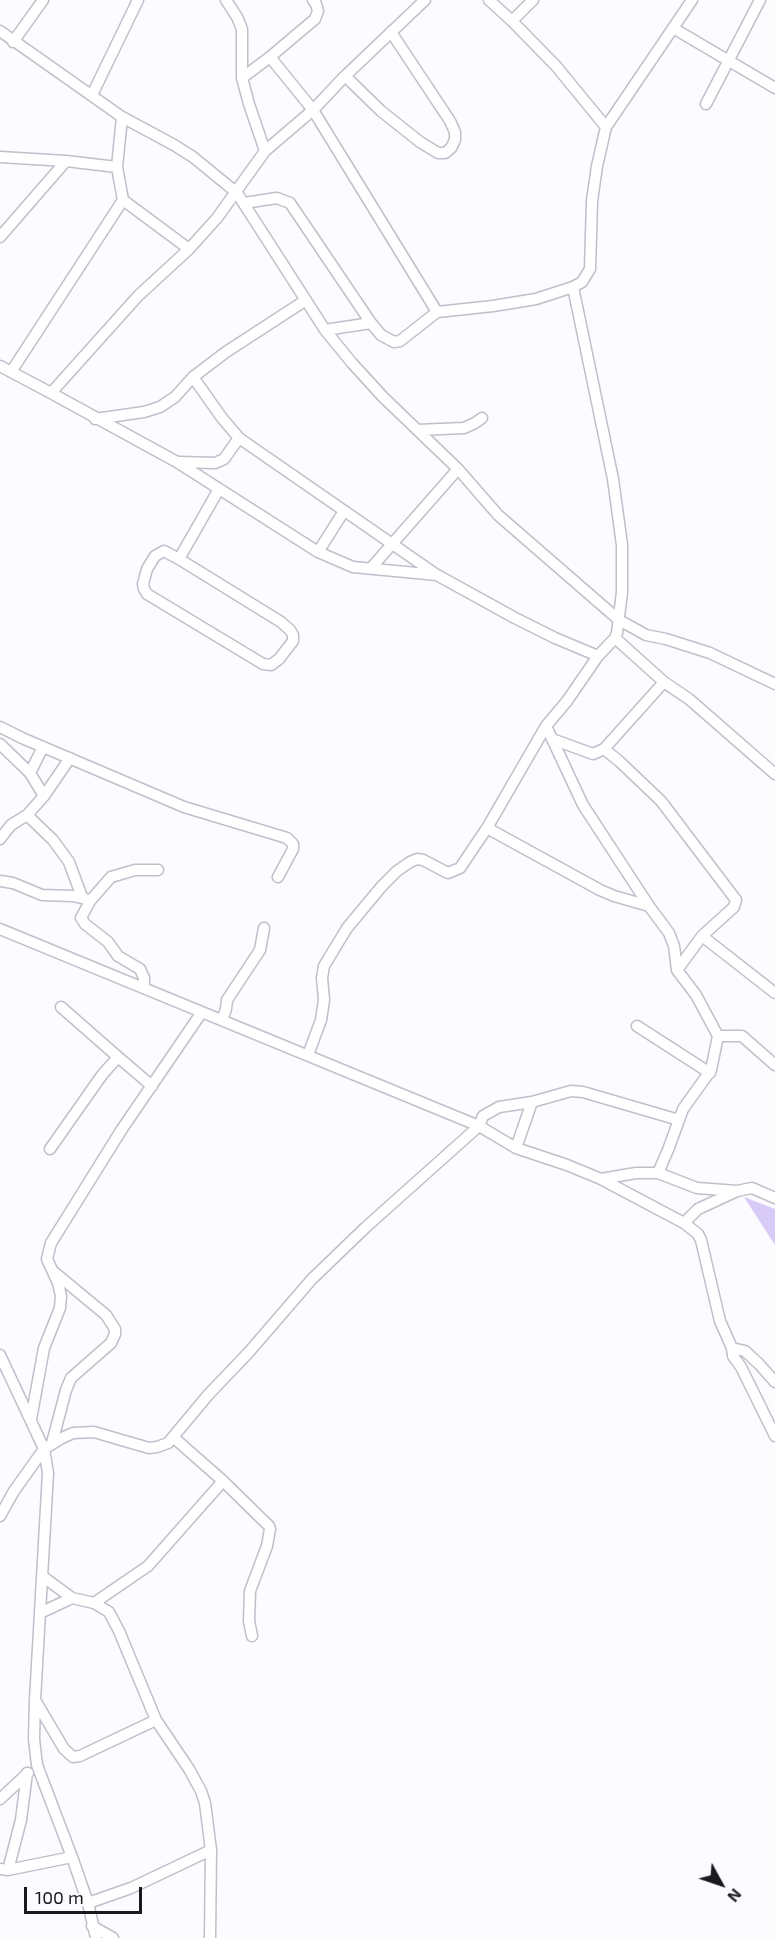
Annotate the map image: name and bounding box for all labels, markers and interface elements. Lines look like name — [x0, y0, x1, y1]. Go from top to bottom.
north arrow — [691, 1854, 751, 1914]
scale bar — [27, 1875, 146, 1913]
text: N — [724, 1885, 746, 1906]
text: 100 m — [35, 1886, 84, 1908]

